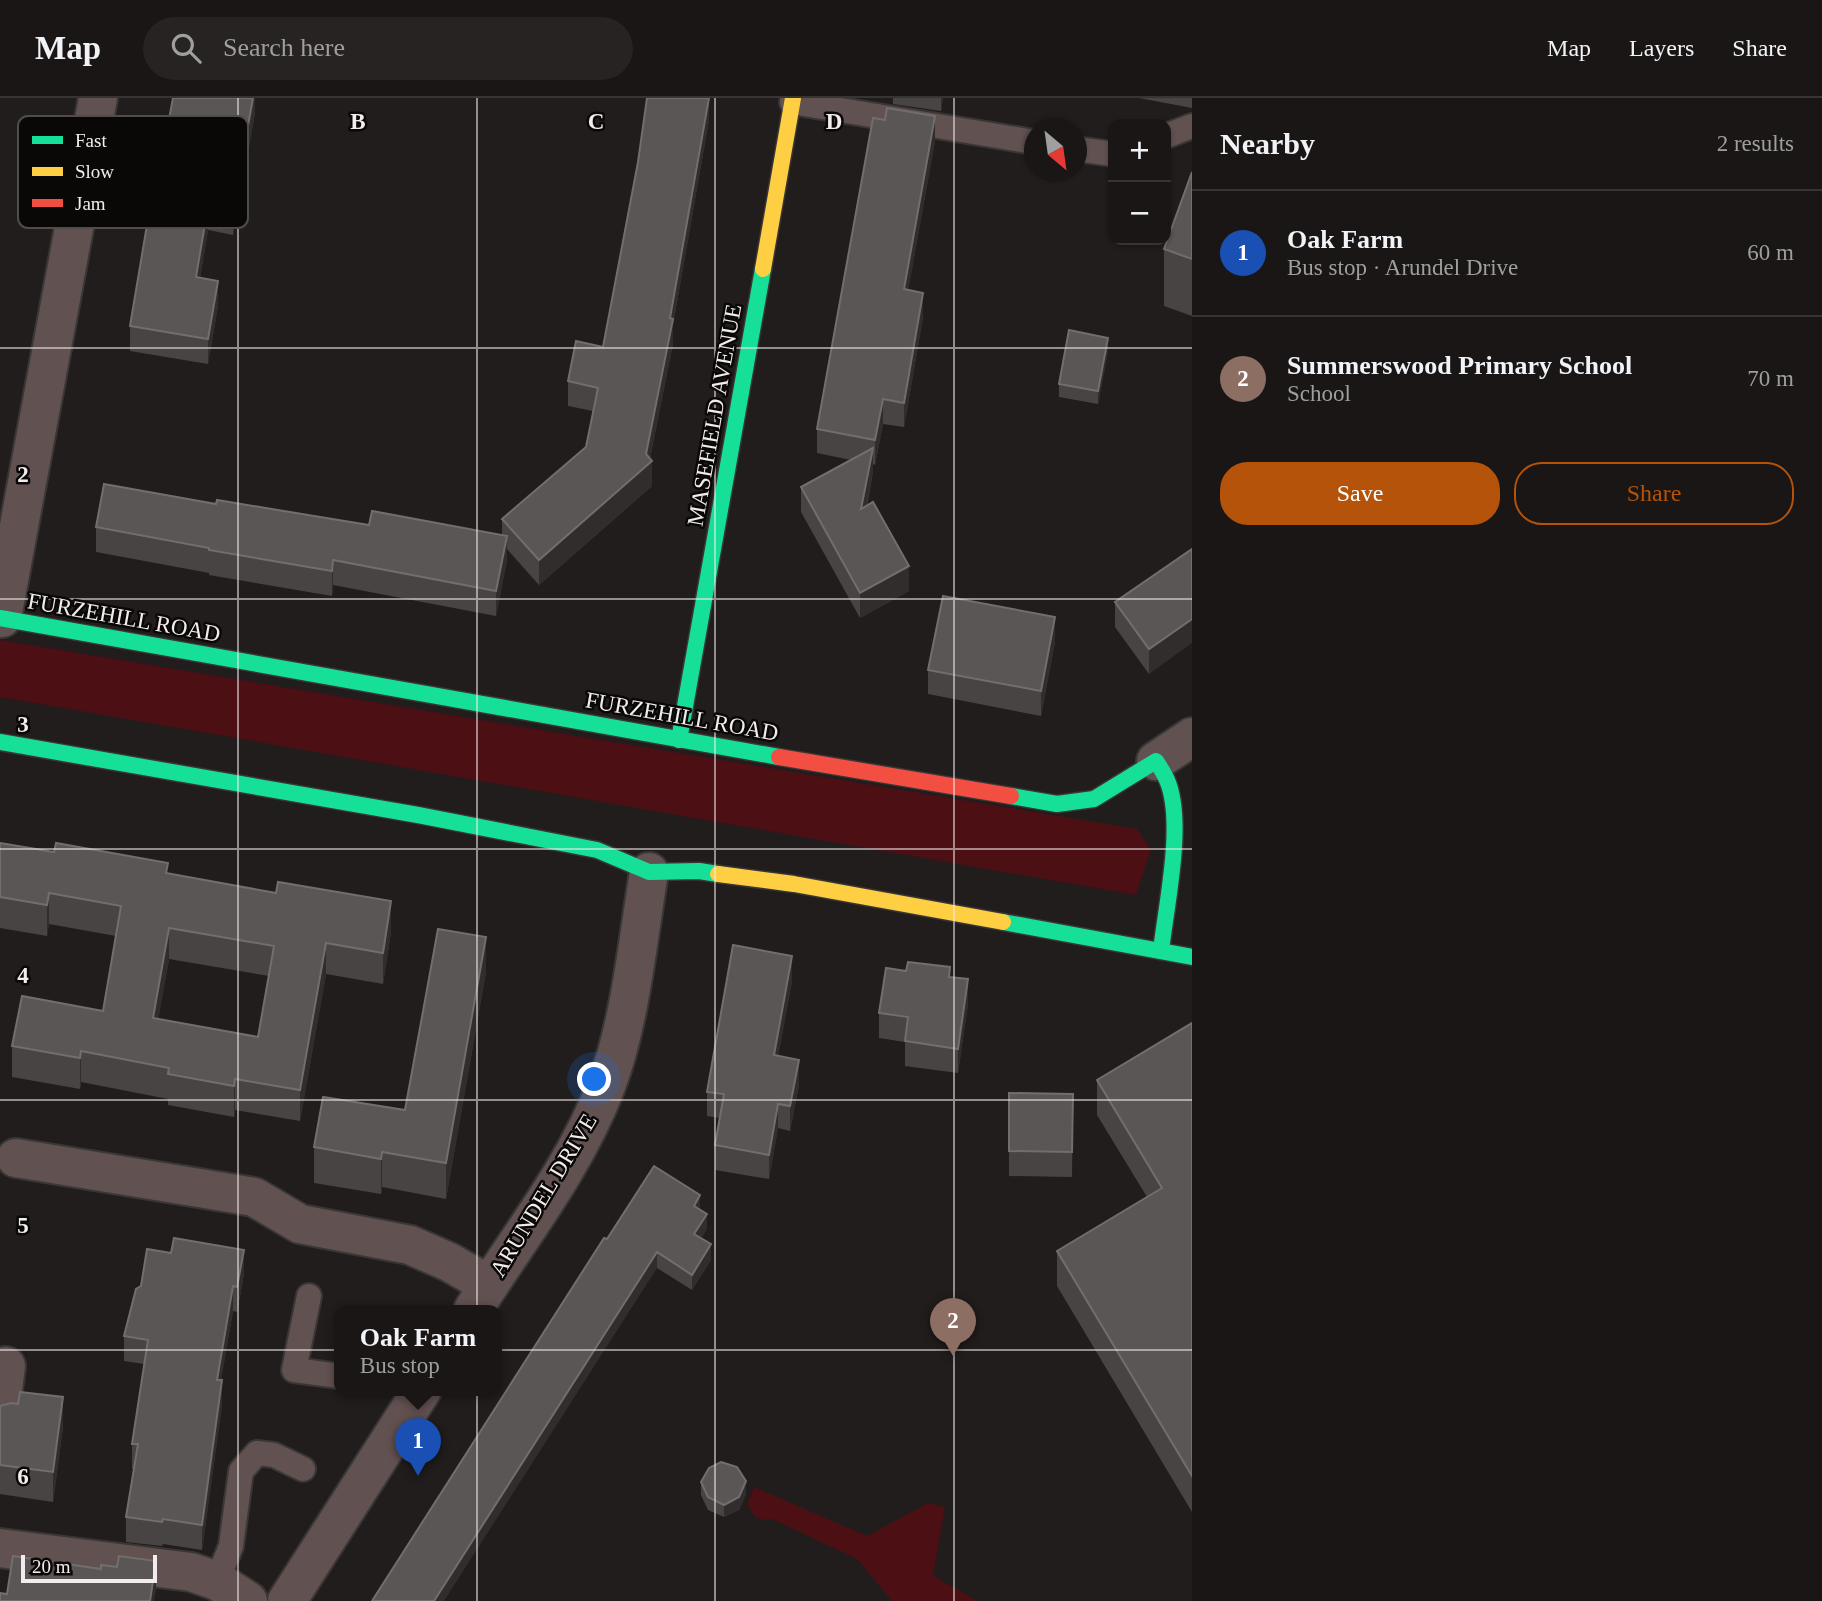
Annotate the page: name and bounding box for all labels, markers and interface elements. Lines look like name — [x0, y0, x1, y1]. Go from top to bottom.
search box — [143, 17, 633, 80]
icon: search — [167, 29, 205, 67]
text: Map — [35, 30, 101, 66]
text: Search here — [223, 33, 345, 62]
text: Map — [1547, 35, 1591, 61]
text: Layers — [1629, 35, 1694, 61]
text: Share — [1732, 35, 1787, 61]
text: B — [350, 109, 366, 134]
text: C — [588, 109, 604, 134]
text: D — [826, 109, 842, 134]
legend — [18, 116, 248, 228]
north arrow — [1024, 119, 1087, 182]
map controls — [1108, 119, 1171, 245]
button: + — [1108, 119, 1171, 182]
text: Nearby — [1220, 127, 1315, 160]
text: Fast — [75, 130, 107, 151]
text: 2 results — [1717, 131, 1794, 156]
text: Slow — [75, 161, 114, 182]
button: − — [1108, 182, 1171, 245]
text: Jam — [75, 193, 106, 214]
text: Oak Farm — [1287, 225, 1403, 254]
text: 1 — [1237, 240, 1249, 265]
text: 60 m — [1747, 240, 1794, 265]
text: Bus stop · Arundel Drive — [1287, 255, 1518, 280]
street label: MASEFIELD AVENUE — [683, 302, 746, 528]
text: Summerswood Primary School — [1287, 351, 1632, 380]
text: 2 — [1237, 366, 1249, 391]
text: 70 m — [1747, 366, 1794, 391]
text: School — [1287, 381, 1351, 406]
text: 2 — [17, 462, 29, 487]
button: Save — [1220, 462, 1500, 525]
button: Share — [1514, 462, 1794, 525]
street label: FURZEHILL ROAD — [26, 588, 222, 647]
street label: FURZEHILL ROAD — [584, 687, 780, 746]
text: 3 — [17, 712, 29, 737]
text: 4 — [17, 963, 29, 988]
your location — [577, 1062, 611, 1096]
street label: ARUNDEL DRIVE — [485, 1110, 602, 1281]
text: 5 — [17, 1213, 29, 1238]
pin: 2 — [930, 1298, 976, 1356]
popup — [334, 1305, 502, 1396]
text: Oak Farm — [360, 1323, 476, 1352]
text: Bus stop — [360, 1353, 440, 1378]
pin: 1 — [395, 1418, 441, 1476]
text: 6 — [17, 1464, 29, 1489]
scale bar — [21, 1552, 158, 1584]
text: 20 m — [32, 1556, 71, 1577]

